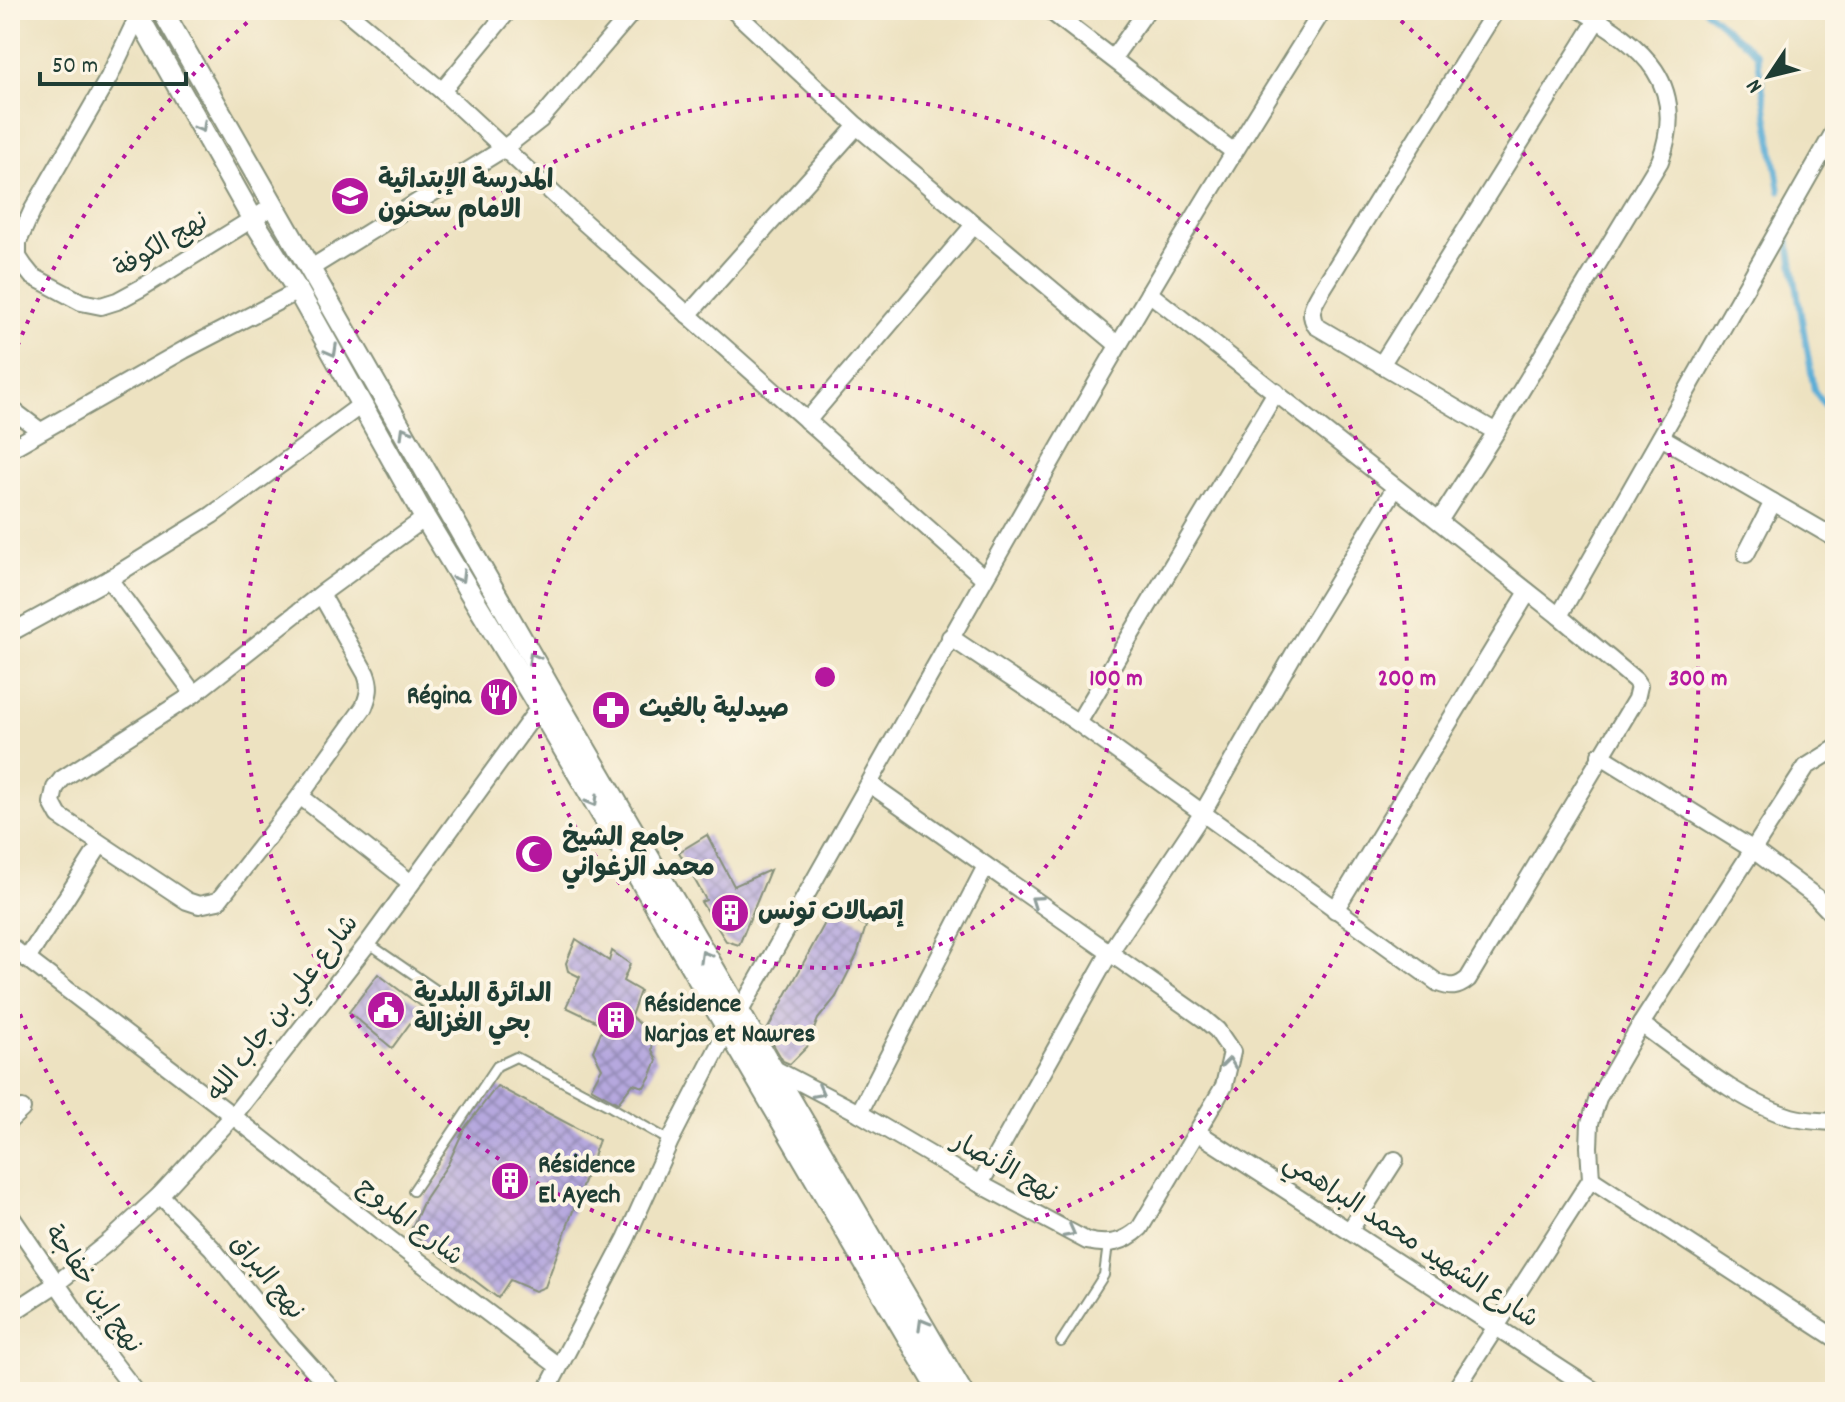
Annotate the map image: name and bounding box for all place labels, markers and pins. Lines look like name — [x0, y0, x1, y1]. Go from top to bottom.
place label: المدرسة الإبتدائية الامام سحنون — [378, 163, 554, 230]
school or university icon: المدرسة الإبتدائية الامام سحنون — [329, 175, 371, 217]
centre of rings — [811, 663, 839, 691]
restaurant icon: Régina — [478, 676, 520, 718]
place label: Régina — [407, 679, 472, 716]
pharmacy icon: صيدلية بالغيث — [590, 689, 632, 731]
place label: صيدلية بالغيث — [639, 692, 789, 729]
place label: جامع الشيخ محمد الزغواني — [562, 821, 715, 890]
mosque icon: جامع الشيخ محمد الزغواني — [513, 833, 555, 875]
building icon: إتصالات تونس — [709, 892, 751, 934]
place label: إتصالات تونس — [758, 895, 904, 932]
place label: الدائرة البلدية بحي الغزالة — [414, 977, 552, 1046]
place label: Résidence Narjas et Nawres — [644, 987, 815, 1054]
public building icon: الدائرة البلدية بحي الغزالة — [365, 989, 407, 1031]
building icon: Résidence Narjas et Nawres — [595, 999, 637, 1041]
place label: Résidence El Ayech — [538, 1148, 635, 1215]
building icon: Résidence El Ayech — [489, 1160, 531, 1202]

